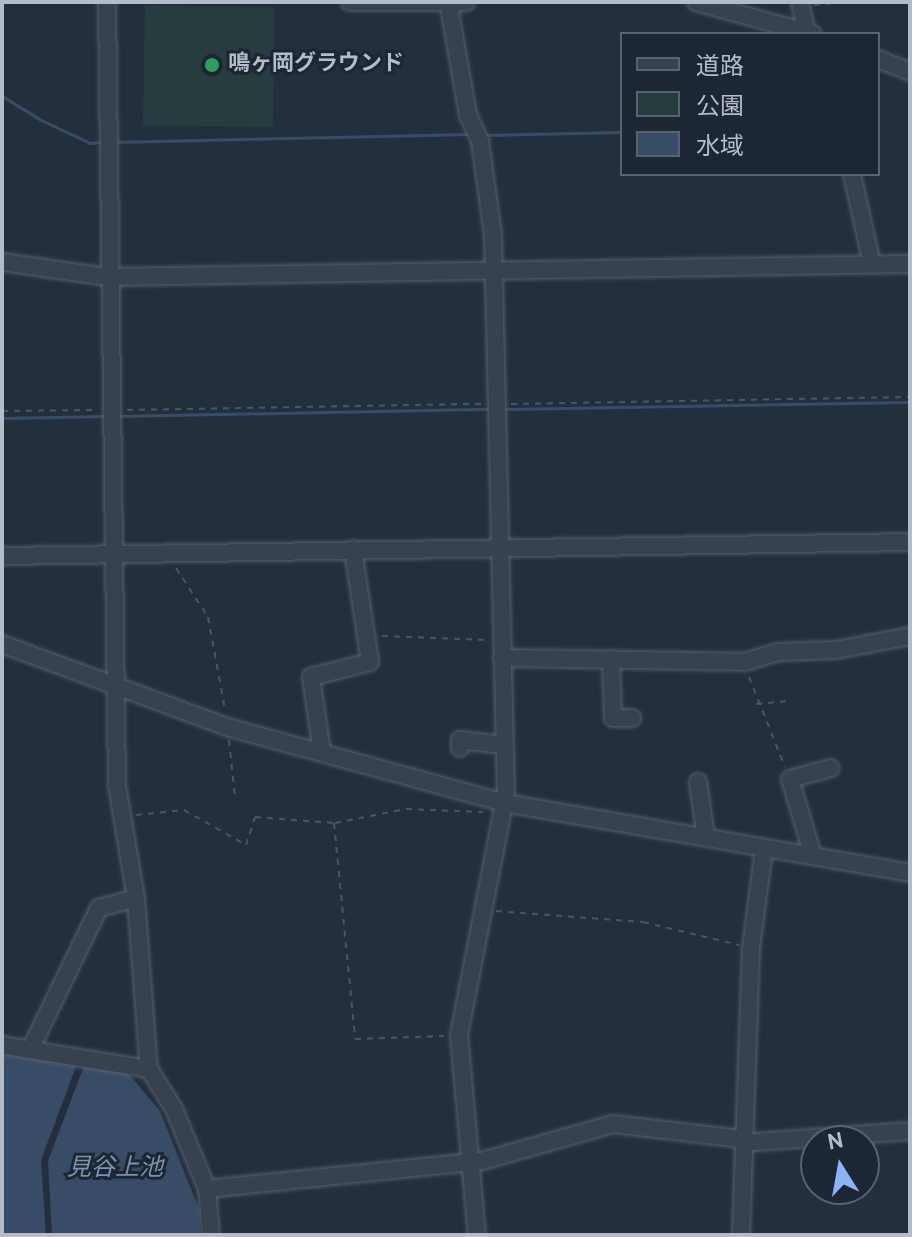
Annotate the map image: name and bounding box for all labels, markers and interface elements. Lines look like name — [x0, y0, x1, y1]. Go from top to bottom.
legend — [620, 32, 880, 176]
place label: 鳴ヶ岡グラウンド — [228, 52, 404, 78]
text: 道路 — [696, 53, 744, 83]
marker: 鳴ヶ岡グラウンド — [203, 56, 221, 74]
text: 公園 — [696, 93, 744, 123]
text: 水域 — [696, 133, 744, 163]
north arrow — [800, 1125, 880, 1205]
text: N — [825, 1128, 846, 1158]
water label: 見谷上池 — [67, 1156, 163, 1184]

